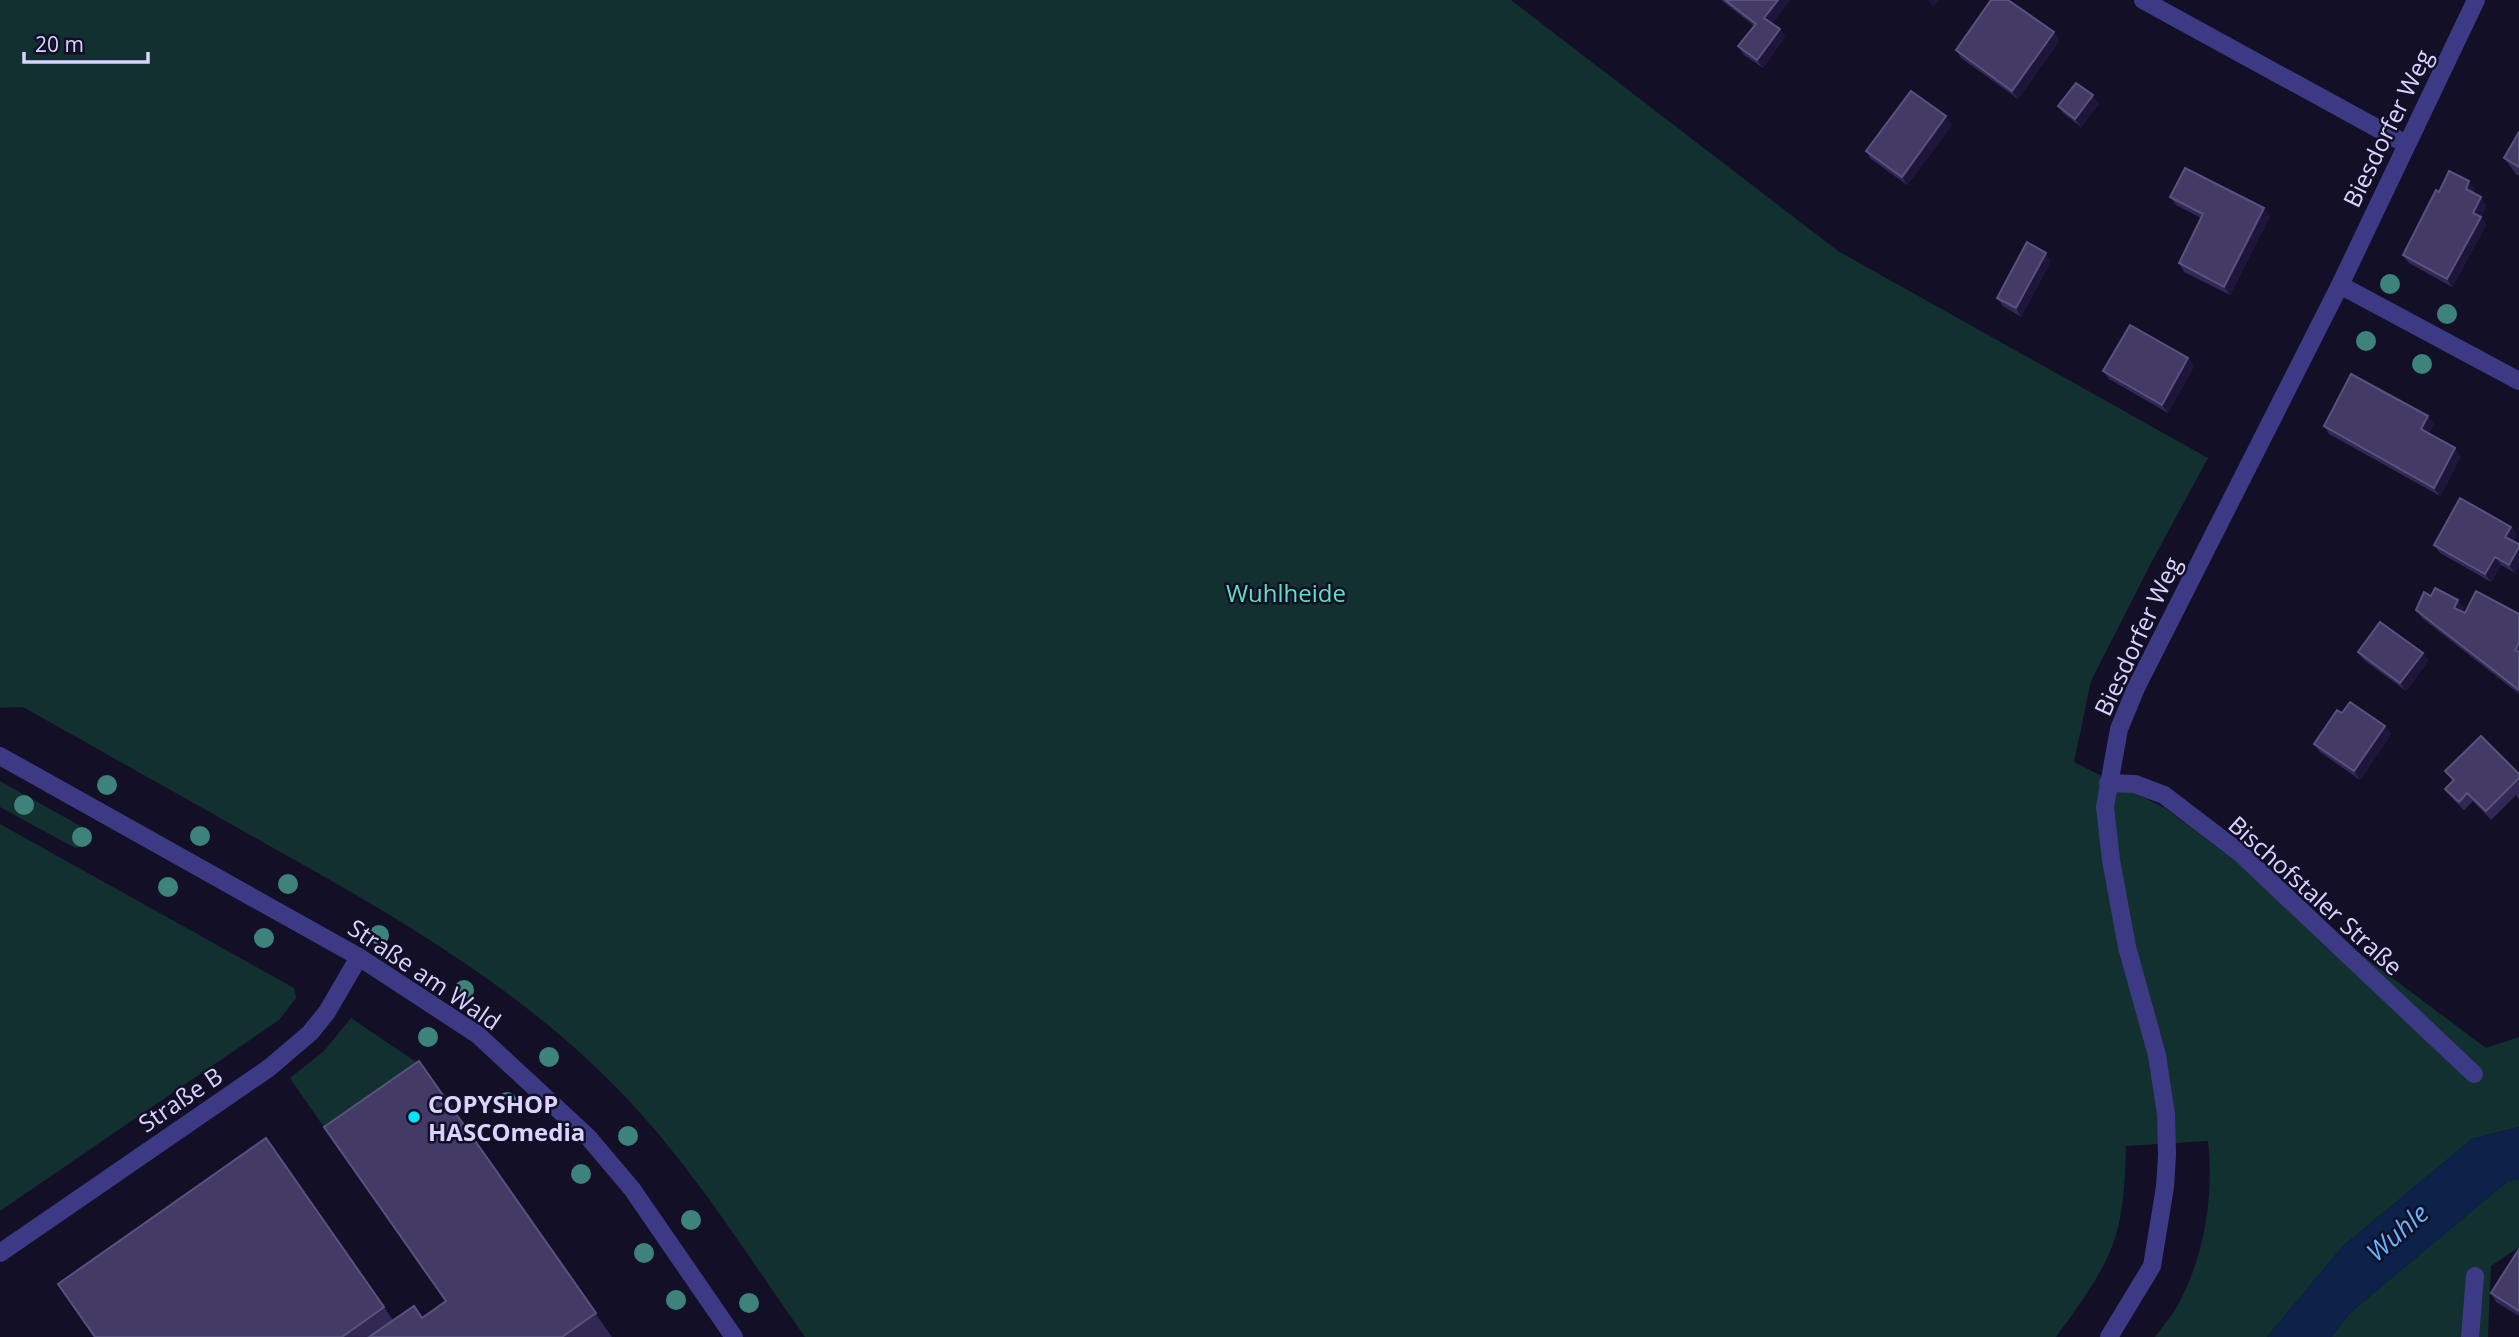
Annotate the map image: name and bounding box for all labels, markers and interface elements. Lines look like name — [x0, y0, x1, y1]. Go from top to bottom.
scale bar — [24, 21, 149, 65]
text: 20 m — [35, 30, 84, 58]
street label: Biesdorfer Weg — [2335, 44, 2439, 212]
street label: Biesdorfer Weg — [2086, 551, 2188, 721]
park label: Wuhlheide — [1226, 576, 1346, 609]
street label: Bischofstaler Straße — [2222, 808, 2410, 982]
street label: Straße am Wald — [342, 911, 508, 1037]
street label: Straße B — [131, 1059, 229, 1139]
place label: COPYSHOP HASCOmedia — [428, 1087, 585, 1148]
marker: COPYSHOP HASCOmedia — [406, 1109, 422, 1125]
water label: Wuhle — [2358, 1195, 2436, 1269]

